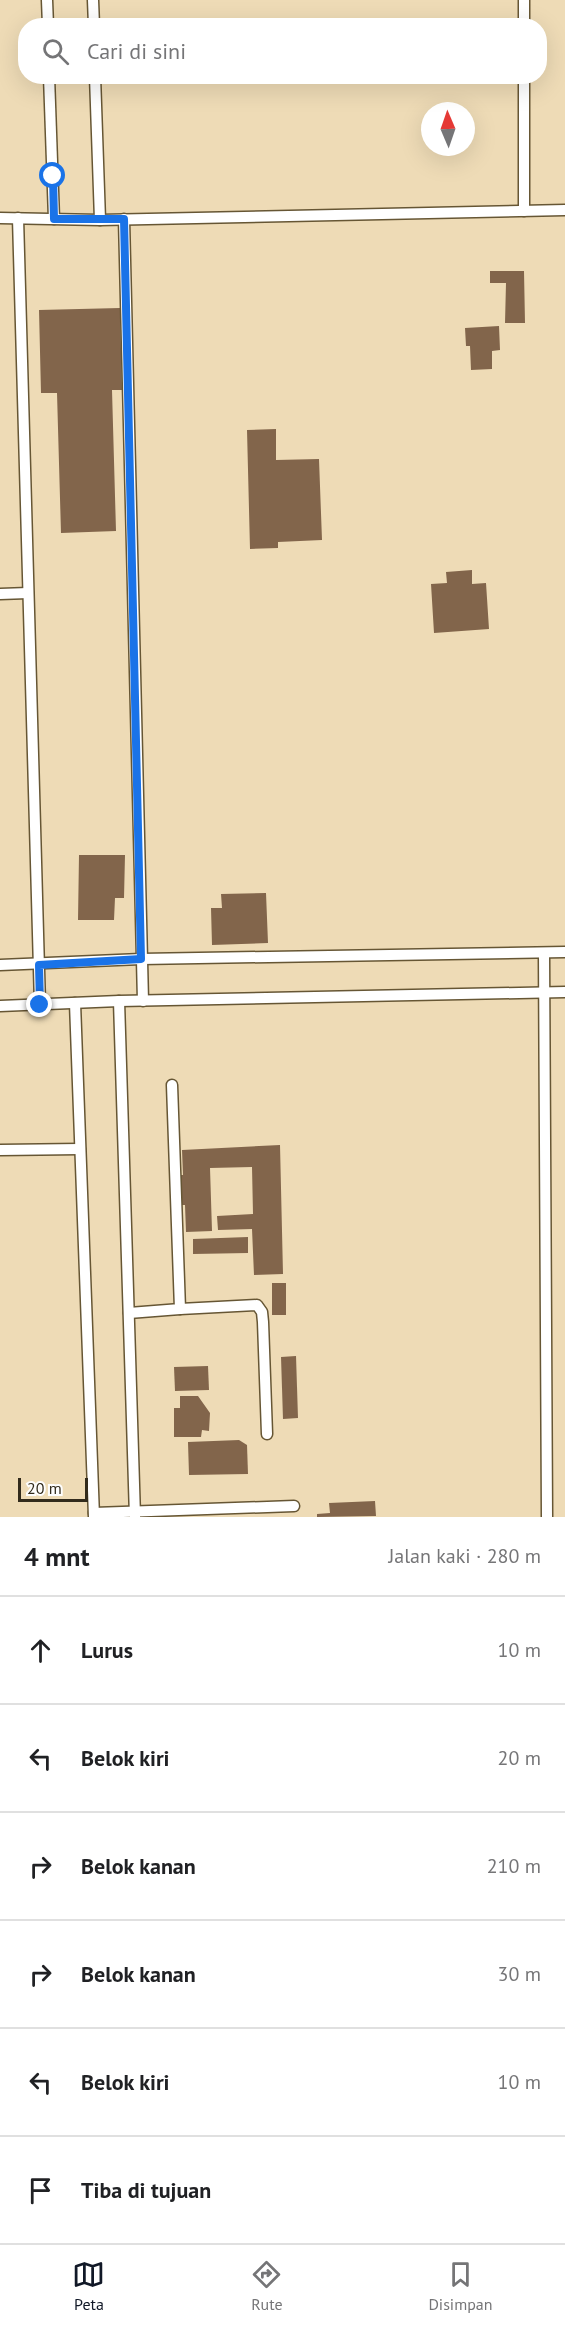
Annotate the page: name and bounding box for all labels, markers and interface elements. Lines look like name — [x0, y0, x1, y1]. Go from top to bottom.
search box — [18, 18, 547, 84]
icon: search — [39, 35, 72, 68]
text: Cari di sini — [87, 37, 186, 65]
north arrow — [421, 102, 475, 156]
route start — [39, 162, 65, 188]
route end — [26, 991, 52, 1017]
scale bar — [18, 1475, 88, 1502]
text: 20 m — [27, 1478, 62, 1498]
text: 4 mnt — [24, 1540, 90, 1573]
text: Jalan kaki · 280 m — [388, 1543, 541, 1569]
icon: ahead — [24, 1634, 57, 1667]
text: Lurus — [81, 1636, 133, 1664]
text: 10 m — [498, 1637, 541, 1663]
icon: left — [24, 1742, 57, 1775]
text: Belok kiri — [81, 1744, 170, 1772]
text: 20 m — [498, 1745, 541, 1771]
icon: right — [24, 1850, 57, 1883]
text: Belok kanan — [81, 1852, 196, 1880]
text: 210 m — [487, 1853, 541, 1879]
icon: right — [24, 1958, 57, 1991]
text: Belok kanan — [81, 1960, 196, 1988]
text: 30 m — [498, 1961, 541, 1987]
icon: left — [24, 2066, 57, 2099]
text: Belok kiri — [81, 2068, 170, 2096]
text: 10 m — [498, 2069, 541, 2095]
icon: arrive — [24, 2174, 57, 2207]
text: Tiba di tujuan — [81, 2176, 211, 2204]
tab: Peta — [72, 2258, 105, 2314]
tab: Rute — [250, 2258, 283, 2314]
tab: Disimpan — [428, 2258, 493, 2314]

